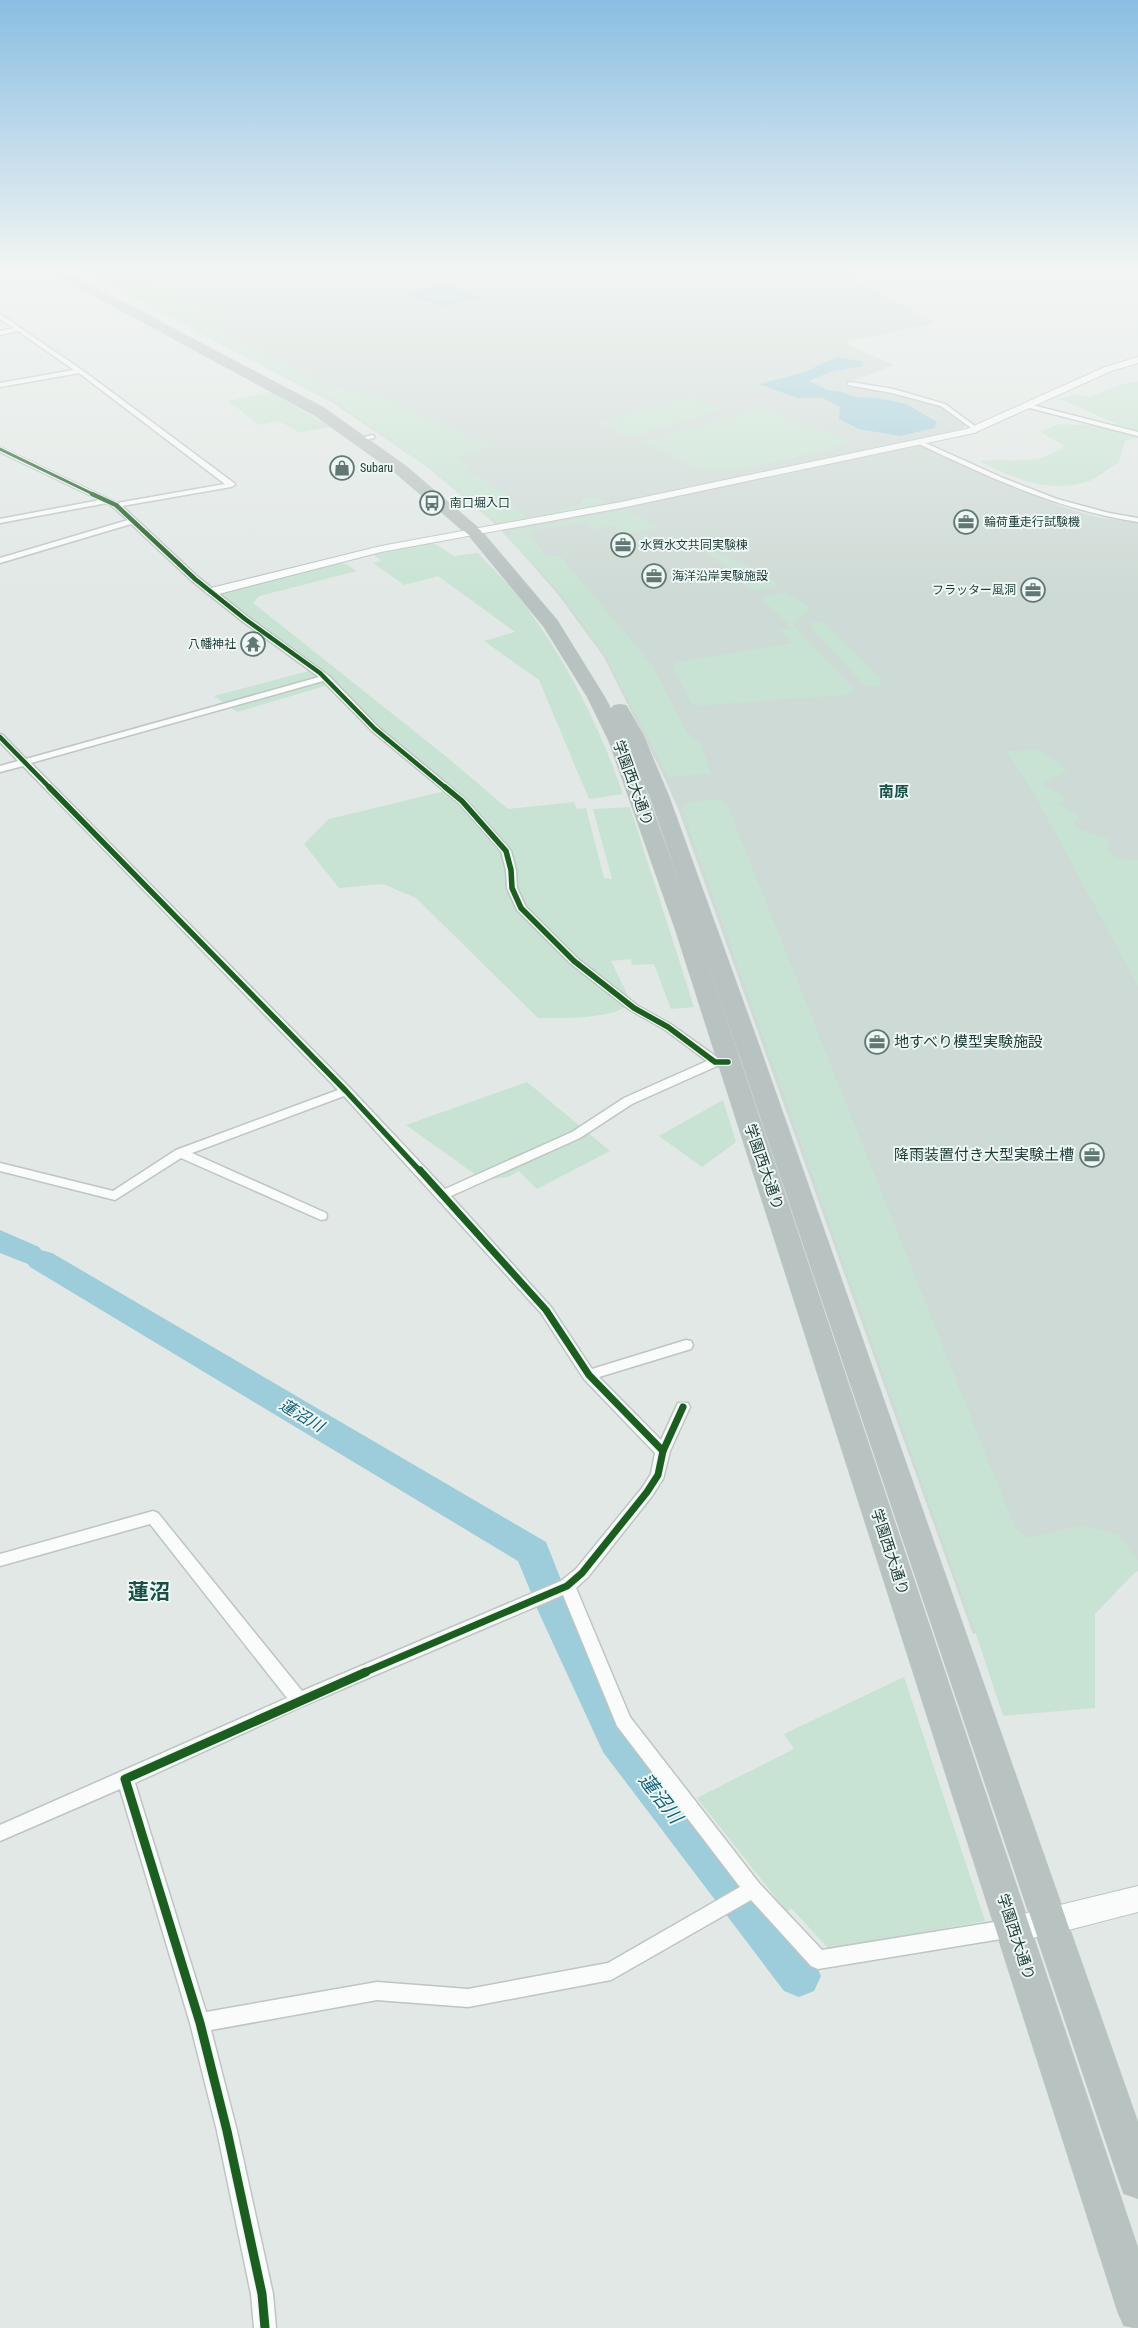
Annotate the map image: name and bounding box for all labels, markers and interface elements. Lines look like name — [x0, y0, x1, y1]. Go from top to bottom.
shop icon: Subaru — [329, 455, 355, 481]
place label: Subaru — [360, 461, 393, 475]
bus stop icon: 南口堀入口 — [419, 490, 445, 516]
place label: 南口堀入口 — [450, 496, 510, 510]
office icon: 輪荷重走行試験機 — [953, 509, 979, 535]
place label: 輪荷重走行試験機 — [984, 515, 1080, 529]
office icon: 水質水文共同実験棟 — [610, 532, 636, 558]
place label: 水質水文共同実験棟 — [640, 538, 748, 552]
office icon: 海洋沿岸実験施設 — [641, 563, 667, 589]
place label: 海洋沿岸実験施設 — [672, 569, 768, 583]
office icon: フラッター風洞 — [1020, 577, 1046, 603]
place label: フラッター風洞 — [932, 583, 1016, 597]
temple icon: 八幡神社 — [240, 631, 266, 657]
place label: 八幡神社 — [188, 637, 236, 651]
street label: 学園西大通り — [609, 738, 657, 828]
district label: 南原 — [879, 783, 909, 801]
office icon: 地すべり模型実験施設 — [864, 1029, 890, 1055]
place label: 地すべり模型実験施設 — [894, 1033, 1043, 1051]
street label: 学園西大通り — [741, 1122, 787, 1212]
office icon: 降雨装置付き大型実験土槽 — [1079, 1142, 1105, 1168]
place label: 降雨装置付き大型実験土槽 — [894, 1146, 1074, 1164]
water label: 蓮沼川 — [276, 1395, 329, 1437]
street label: 学園西大通り — [868, 1506, 912, 1598]
district label: 蓮沼 — [128, 1580, 170, 1604]
water label: 蓮沼川 — [634, 1769, 688, 1829]
street label: 学園西大通り — [994, 1891, 1038, 1983]

